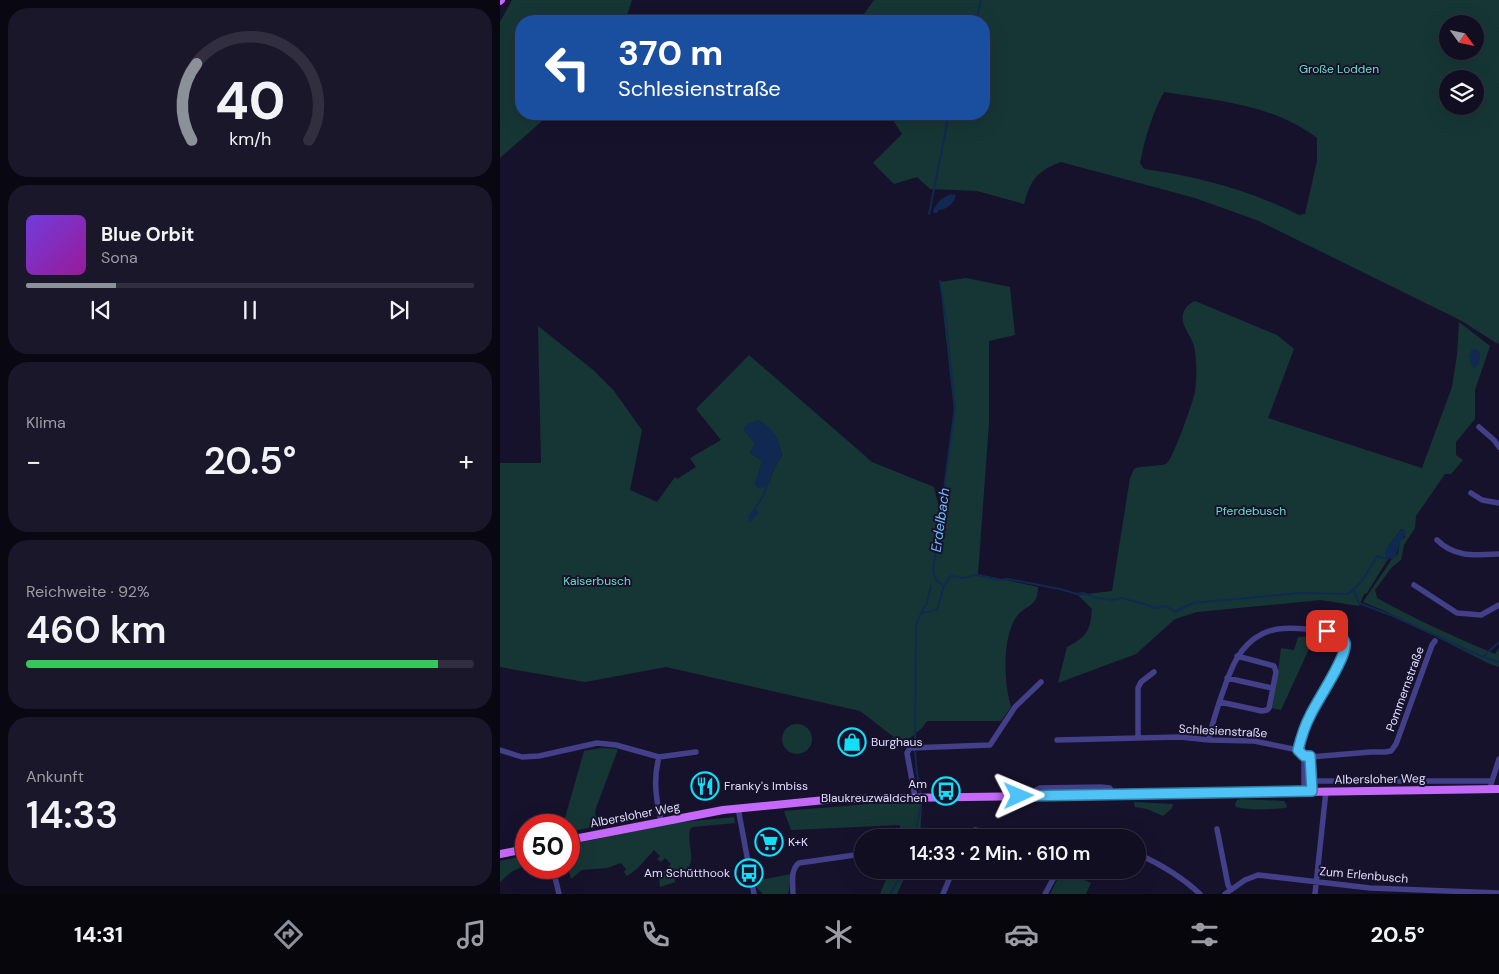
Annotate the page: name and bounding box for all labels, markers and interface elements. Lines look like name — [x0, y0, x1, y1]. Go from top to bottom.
north arrow — [1439, 15, 1484, 60]
map controls — [1439, 15, 1484, 115]
text: 370 m — [618, 30, 723, 76]
icon: left — [535, 35, 600, 100]
park label: Große Lodden — [1299, 61, 1379, 77]
text: 40 — [215, 67, 285, 135]
button: layers — [1439, 70, 1484, 115]
text: Schlesienstraße — [618, 74, 781, 103]
text: km/h — [229, 127, 271, 151]
text: Blue Orbit — [101, 222, 194, 247]
text: Sona — [101, 247, 138, 268]
icon: previous — [87, 296, 115, 324]
icon: pause — [236, 296, 264, 324]
icon: next — [385, 296, 413, 324]
text: Klima — [26, 412, 66, 433]
text: 20.5° — [204, 436, 296, 486]
text: − — [26, 443, 41, 480]
text: + — [459, 443, 474, 480]
water label: Erdelbach — [927, 487, 953, 553]
park label: Pferdebusch — [1216, 503, 1286, 519]
park label: Kaiserbusch — [563, 573, 631, 589]
text: Reichweite · 92% — [26, 581, 150, 602]
text: 460 km — [26, 605, 166, 655]
pin — [1306, 610, 1348, 652]
icon: arrive — [1313, 617, 1341, 645]
street label: Pommernstraße — [1382, 644, 1428, 734]
street label: Schlesienstraße — [1178, 721, 1268, 741]
shop icon: Burghaus — [837, 727, 867, 757]
place label: Burghaus — [871, 734, 922, 750]
text: Ankunft — [26, 766, 84, 787]
position arrow — [992, 769, 1044, 821]
street label: Albersloher Weg — [1334, 770, 1426, 788]
restaurant icon: Franky's Imbiss — [690, 771, 720, 801]
place label: Am Blaukreuzwäldchen — [821, 776, 927, 806]
bus stop icon: Am Blaukreuzwäldchen — [931, 776, 961, 806]
place label: Franky's Imbiss — [724, 778, 808, 794]
text: 14:33 — [26, 790, 118, 840]
street label: Albersloher Weg — [589, 798, 682, 832]
speed limit sign: 50 — [515, 814, 580, 879]
supermarket icon: K+K — [754, 827, 784, 857]
place label: K+K — [788, 834, 808, 850]
text: 14:33 · 2 Min. · 610 m — [910, 841, 1090, 866]
bus stop icon: Am Schütthook — [734, 858, 764, 888]
street label: Zum Erlenbusch — [1319, 863, 1409, 887]
place label: Am Schütthook — [644, 865, 730, 881]
icon: directions — [271, 917, 306, 952]
icon: music — [454, 917, 489, 952]
icon: phone — [638, 917, 673, 952]
icon: climate — [821, 917, 856, 952]
icon: car — [1004, 917, 1039, 952]
icon: filters — [1187, 917, 1222, 952]
text: 14:31 — [74, 920, 123, 949]
text: 20.5° — [1370, 920, 1425, 949]

